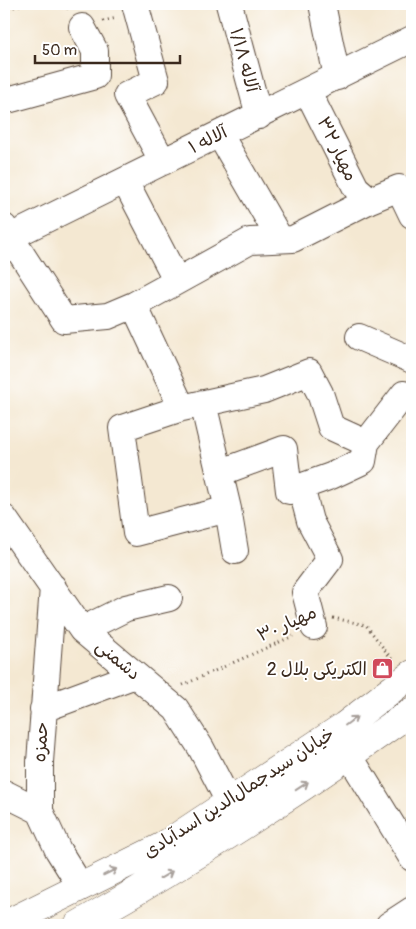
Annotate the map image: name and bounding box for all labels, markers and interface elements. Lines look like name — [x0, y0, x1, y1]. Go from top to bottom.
street label: آلاله ۱/۱۸ — [224, 25, 264, 96]
scale bar — [35, 32, 180, 64]
text: 50 m — [42, 41, 77, 60]
street label: مهیار ۳۲ — [312, 113, 362, 185]
street label: آلاله ۱ — [185, 120, 232, 159]
street label: مهیار ۳۰ — [254, 601, 320, 647]
street label: دشمنی — [91, 635, 145, 685]
shop icon: الکتریکی بلال 2 — [371, 657, 395, 681]
place label: الکتریکی بلال 2 — [267, 658, 367, 681]
one-way arrow — [344, 716, 358, 726]
street label: حمزه — [28, 721, 54, 763]
street label: خیابان سیدجمال‌الدین اسدآبادی — [139, 723, 339, 863]
one-way arrow — [295, 781, 309, 791]
one-way arrow — [102, 867, 117, 876]
one-way arrow — [159, 870, 173, 880]

